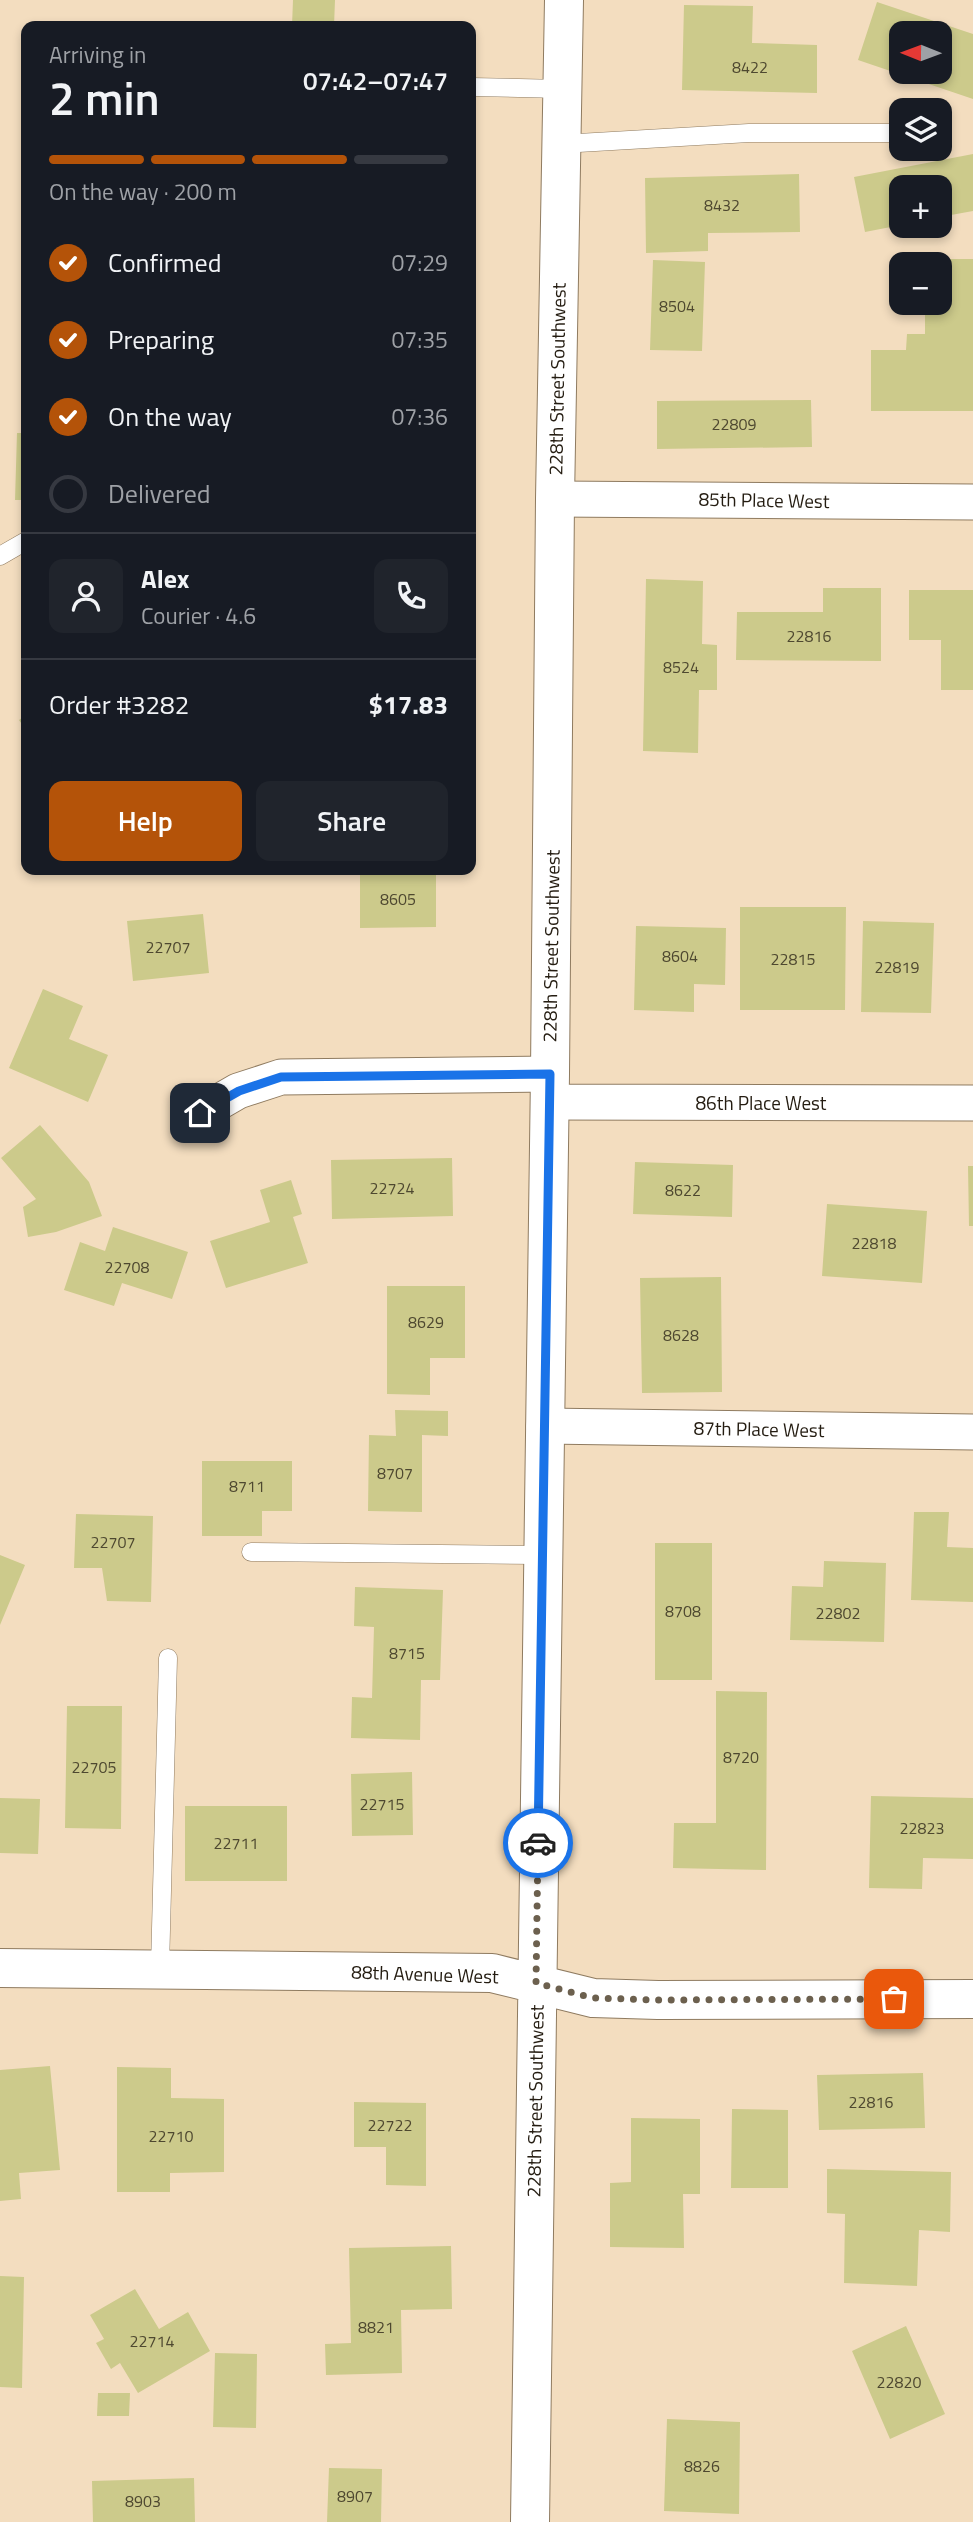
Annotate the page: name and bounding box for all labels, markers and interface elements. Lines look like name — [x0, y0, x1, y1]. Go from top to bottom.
north arrow — [889, 21, 952, 84]
map controls — [889, 21, 952, 315]
text: Arriving in — [49, 37, 146, 72]
house number: 8422 — [732, 55, 768, 79]
text: 07:42–07:47 — [303, 61, 448, 100]
text: 2 min — [49, 63, 160, 133]
button: layers — [889, 98, 952, 161]
text: On the way · 200 m — [49, 174, 237, 209]
button: + — [889, 175, 952, 238]
house number: 8432 — [704, 193, 740, 217]
text: Confirmed — [108, 243, 222, 282]
icon: check — [49, 244, 87, 282]
text: 07:29 — [391, 245, 448, 280]
button: − — [889, 252, 952, 315]
street label: 228th Street Southwest — [540, 282, 573, 476]
house number: 8504 — [659, 294, 695, 318]
text: Preparing — [108, 320, 214, 359]
icon: check — [49, 321, 87, 359]
text: 07:35 — [391, 322, 448, 357]
text: On the way — [108, 397, 232, 436]
icon: check — [49, 398, 87, 436]
text: 07:36 — [391, 399, 448, 434]
house number: 22809 — [712, 412, 756, 436]
text: Delivered — [108, 474, 211, 513]
street label: 85th Place West — [698, 484, 830, 515]
button: person — [49, 559, 123, 633]
text: Alex — [141, 559, 189, 598]
button: phone — [374, 559, 448, 633]
text: Courier · 4.6 — [141, 598, 256, 633]
house number: 22816 — [787, 624, 831, 648]
house number: 8524 — [663, 655, 699, 679]
text: Order #3282 — [49, 685, 189, 724]
text: $17.83 — [369, 685, 448, 724]
button: Help — [49, 781, 242, 861]
button: Share — [256, 781, 448, 861]
street label: 228th Street Southwest — [534, 849, 567, 1043]
house number: 8605 — [380, 887, 416, 911]
house number: 22707 — [146, 935, 190, 959]
house number: 8604 — [662, 944, 698, 968]
house number: 22815 — [771, 947, 815, 971]
house number: 22819 — [875, 955, 919, 979]
pin — [170, 1083, 230, 1143]
street label: 86th Place West — [695, 1088, 827, 1117]
icon: home — [181, 1094, 219, 1132]
house number: 22724 — [370, 1176, 414, 1200]
house number: 8622 — [665, 1178, 701, 1202]
house number: 22818 — [852, 1231, 896, 1255]
house number: 22708 — [105, 1255, 149, 1279]
house number: 8629 — [408, 1310, 444, 1334]
house number: 8628 — [663, 1323, 699, 1347]
street label: 87th Place West — [693, 1413, 825, 1444]
house number: 8707 — [377, 1461, 413, 1485]
house number: 8711 — [229, 1474, 265, 1498]
house number: 22707 — [91, 1530, 135, 1554]
house number: 8708 — [665, 1599, 701, 1623]
house number: 22802 — [816, 1601, 860, 1625]
house number: 8715 — [389, 1641, 425, 1665]
house number: 8720 — [723, 1745, 759, 1769]
house number: 22705 — [72, 1755, 116, 1779]
house number: 22715 — [360, 1792, 404, 1816]
courier — [503, 1808, 573, 1878]
house number: 22823 — [900, 1816, 944, 1840]
icon: car — [519, 1824, 557, 1862]
house number: 22711 — [214, 1831, 258, 1855]
street label: 88th Avenue West — [351, 1956, 500, 1991]
pin — [864, 1969, 924, 2029]
icon: bag — [875, 1980, 913, 2018]
street label: 228th Street Southwest — [518, 2004, 551, 2198]
house number: 22816 — [849, 2090, 893, 2114]
house number: 22722 — [368, 2113, 412, 2137]
house number: 22710 — [149, 2124, 193, 2148]
house number: 8821 — [358, 2315, 394, 2339]
house number: 22714 — [130, 2329, 174, 2353]
house number: 22820 — [877, 2370, 921, 2394]
house number: 8826 — [684, 2454, 720, 2478]
house number: 8907 — [337, 2484, 373, 2508]
house number: 8903 — [125, 2489, 161, 2513]

